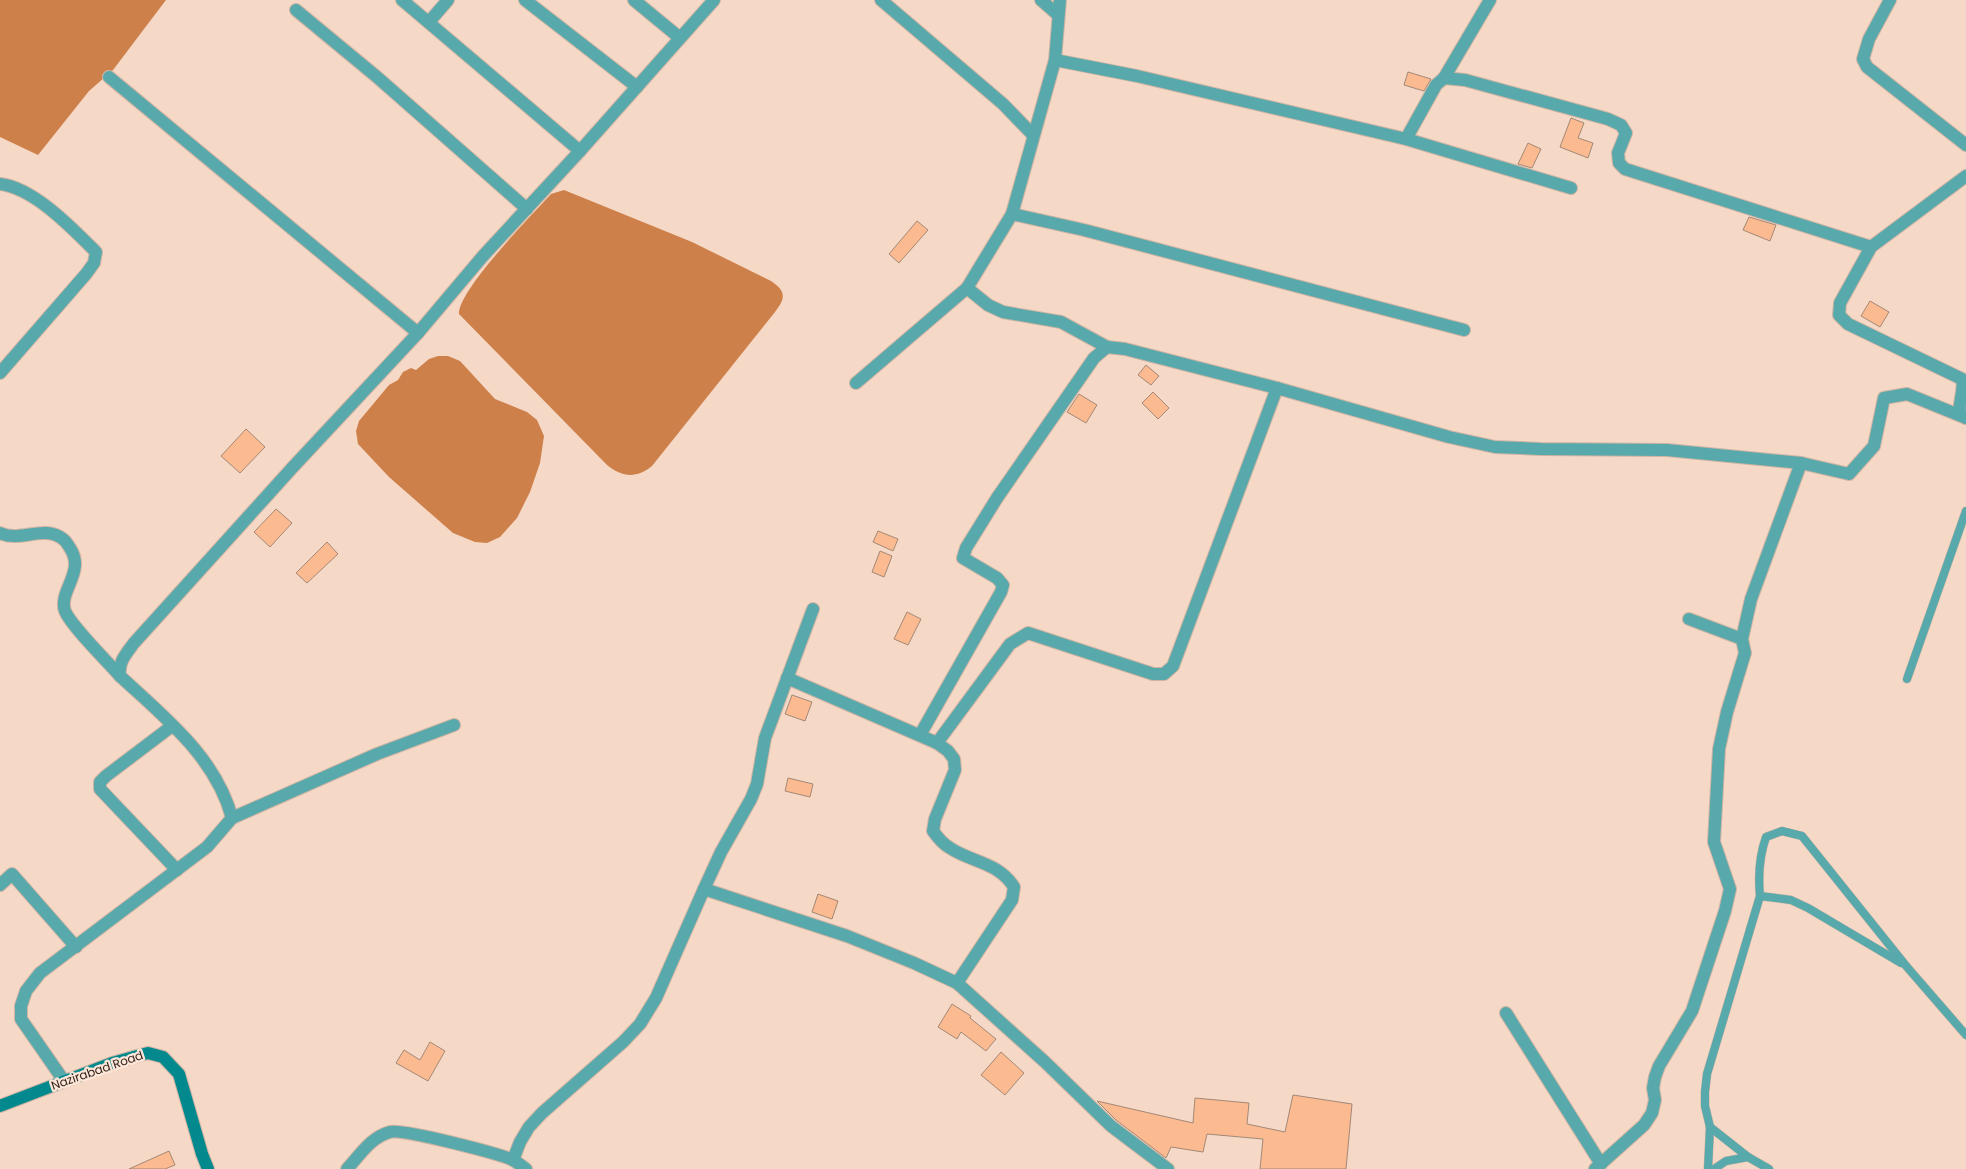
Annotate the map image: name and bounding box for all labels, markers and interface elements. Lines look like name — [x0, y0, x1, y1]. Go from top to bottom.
street label: Nazirabad Road — [49, 1046, 145, 1094]

